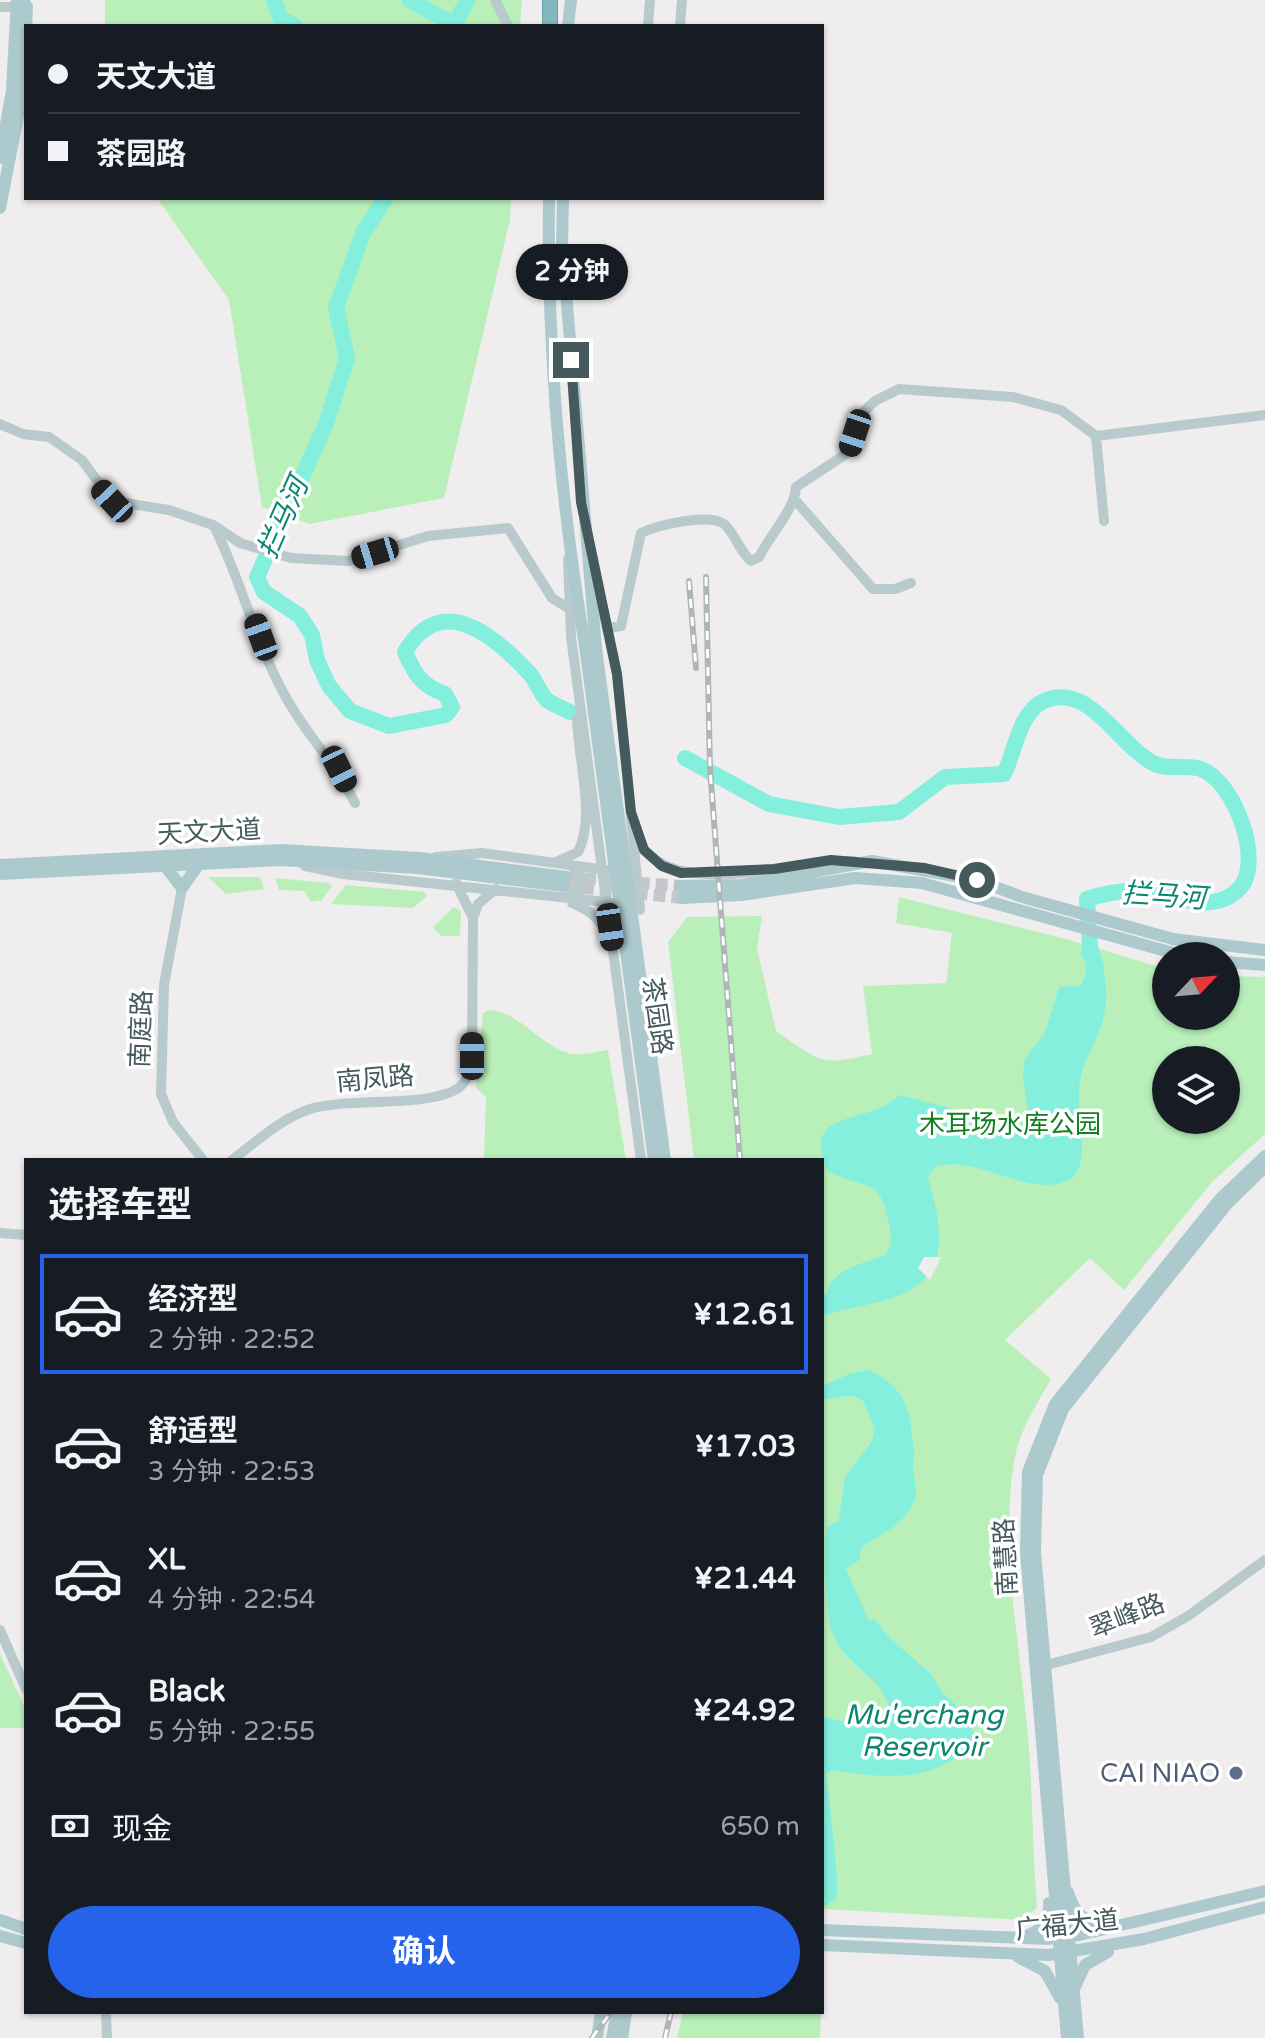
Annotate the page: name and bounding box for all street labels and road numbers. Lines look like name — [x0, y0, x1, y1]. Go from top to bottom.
street label: 天文大道 — [156, 814, 262, 850]
street label: 茶园路 — [636, 975, 678, 1057]
street label: 南庭路 — [124, 989, 158, 1069]
street label: 南凤路 — [335, 1060, 415, 1098]
street label: 南慧路 — [988, 1517, 1024, 1597]
street label: 翠峰路 — [1085, 1588, 1169, 1644]
street label: 广福大道 — [1014, 1904, 1120, 1946]

